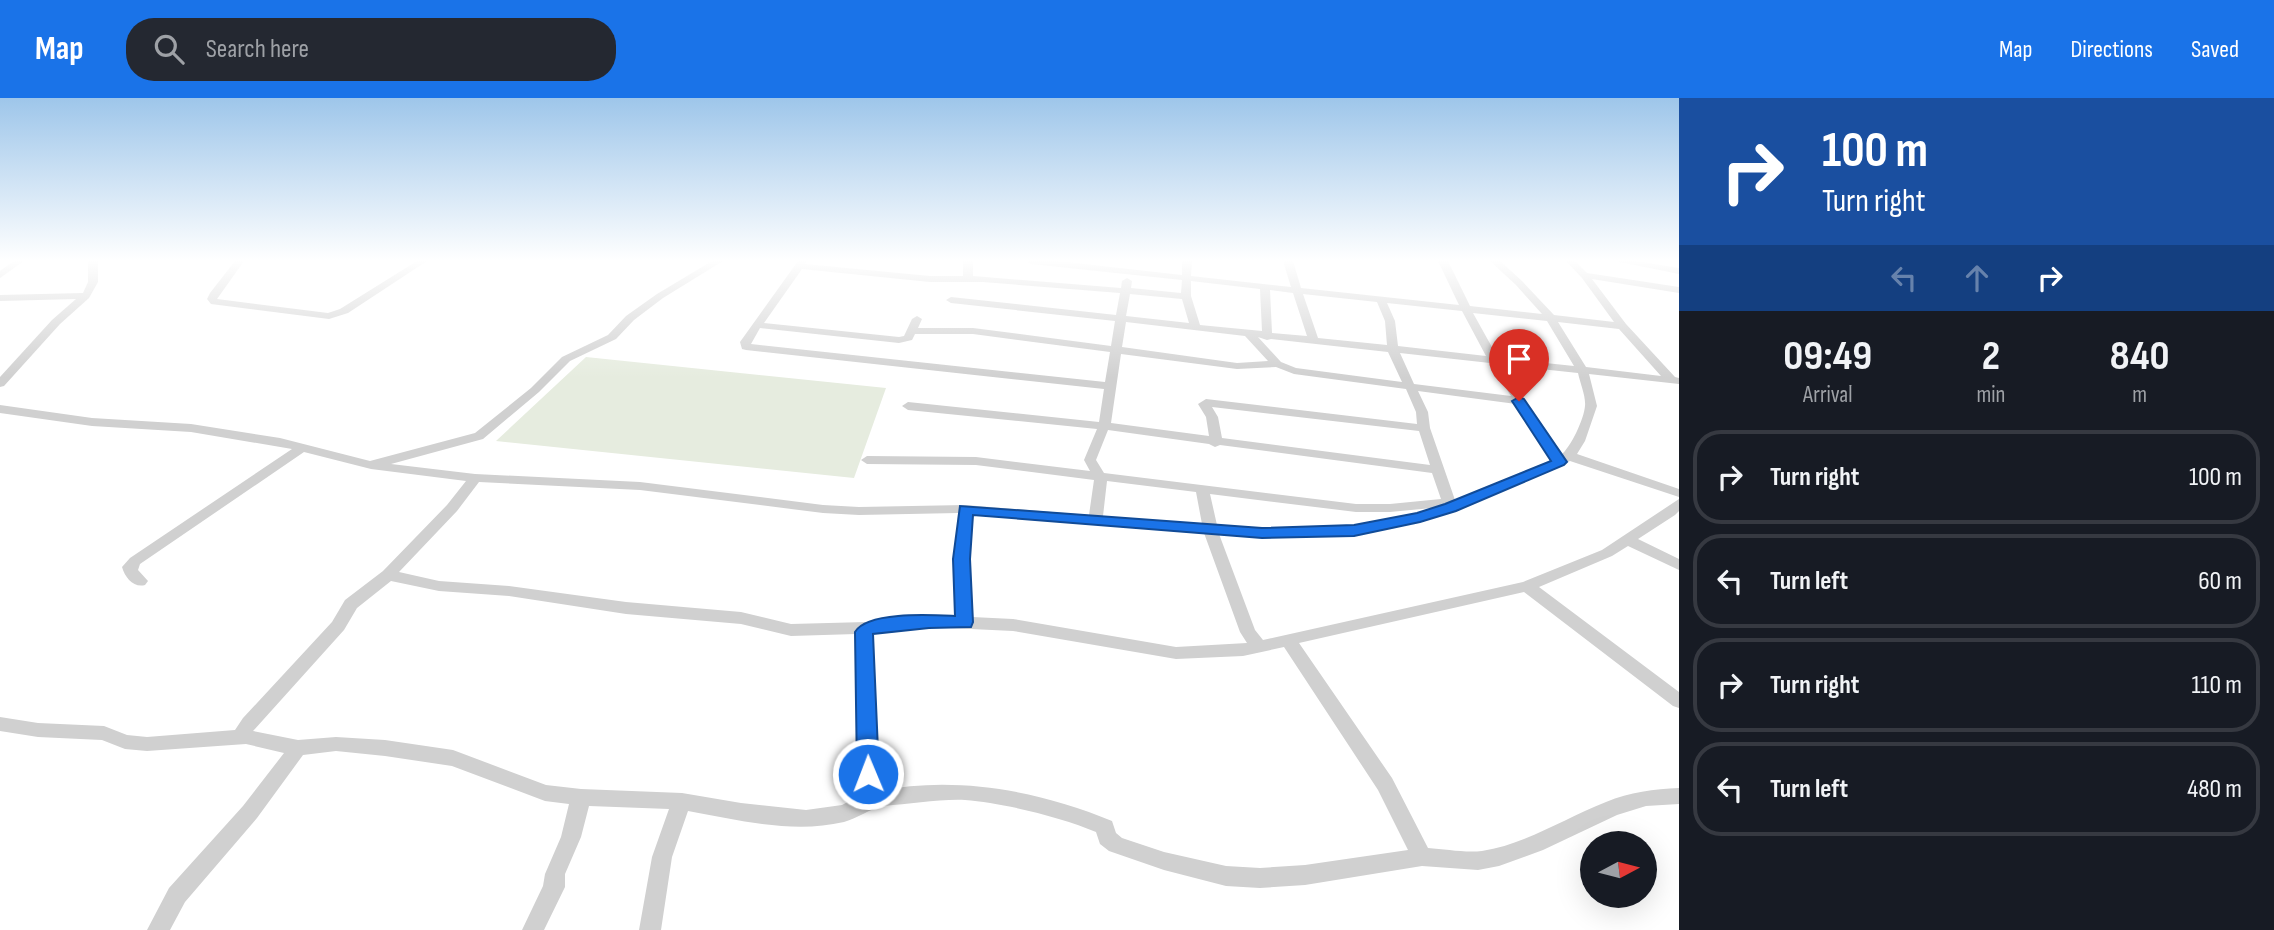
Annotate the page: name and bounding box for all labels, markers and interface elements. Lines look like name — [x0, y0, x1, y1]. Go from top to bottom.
search box — [126, 18, 616, 81]
text: Map — [35, 29, 84, 69]
icon: search — [150, 30, 188, 68]
text: Search here — [206, 34, 309, 65]
text: Map — [1999, 35, 2032, 64]
text: Directions — [2070, 35, 2153, 64]
text: Saved — [2191, 35, 2239, 64]
text: 100 m — [1822, 122, 1928, 181]
icon: right — [1707, 126, 1798, 217]
text: Turn right — [1822, 182, 1926, 221]
icon: left — [1885, 259, 1923, 297]
icon: ahead — [1958, 259, 1996, 297]
icon: right — [2031, 259, 2069, 297]
pin — [1489, 329, 1549, 401]
text: 09:49 — [1783, 331, 1872, 382]
text: 2 — [1982, 331, 2000, 382]
text: 840 — [2110, 331, 2170, 382]
icon: arrive — [1500, 340, 1538, 378]
text: Arrival — [1803, 381, 1852, 409]
text: min — [1976, 381, 2005, 409]
text: m — [2132, 381, 2147, 409]
icon: right — [1711, 458, 1749, 496]
text: Turn right — [1770, 462, 1859, 493]
text: 100 m — [2189, 462, 2242, 493]
icon: left — [1711, 562, 1749, 600]
text: Turn left — [1770, 566, 1848, 597]
text: 60 m — [2198, 566, 2242, 597]
icon: right — [1711, 666, 1749, 704]
text: Turn right — [1770, 670, 1859, 701]
text: 110 m — [2191, 670, 2242, 701]
position arrow — [831, 737, 905, 811]
icon: left — [1711, 770, 1749, 808]
text: Turn left — [1770, 774, 1848, 805]
text: 480 m — [2187, 774, 2242, 805]
north arrow — [1580, 831, 1657, 908]
map controls — [1580, 831, 1657, 908]

